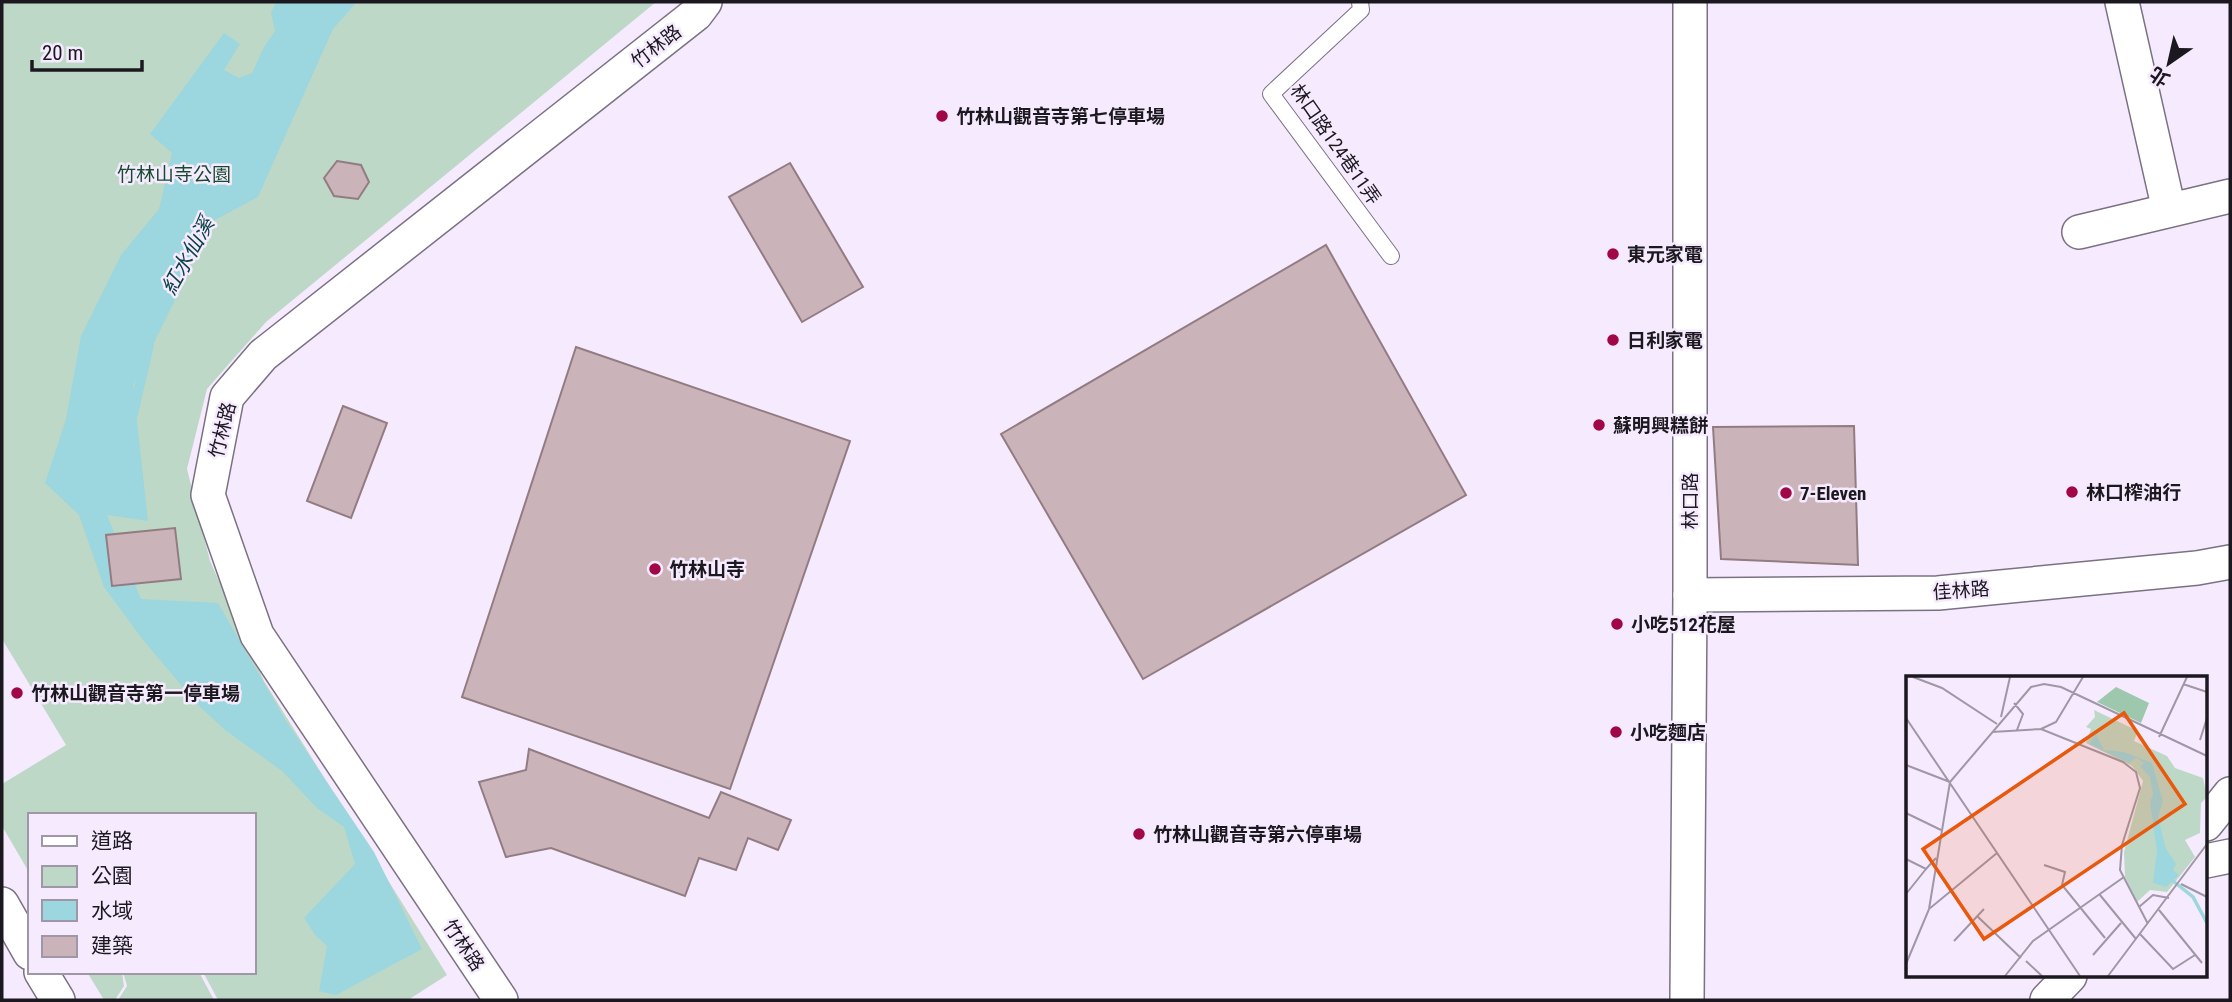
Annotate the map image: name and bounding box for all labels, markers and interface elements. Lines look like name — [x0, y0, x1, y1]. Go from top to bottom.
street label: 竹林路 — [627, 20, 686, 73]
scale bar — [32, 28, 142, 72]
north arrow — [2134, 28, 2204, 98]
text: 20 m — [42, 41, 83, 65]
text: 北 — [2145, 62, 2174, 92]
street label: 林口路124巷11弄 — [1285, 80, 1386, 209]
place label: 竹林山觀音寺第七停車場 — [956, 105, 1165, 128]
marker: 竹林山觀音寺第七停車場 — [934, 108, 950, 124]
park label: 竹林山寺公園 — [117, 163, 231, 186]
water label: 紅水仙溪 — [157, 211, 220, 299]
place label: 東元家電 — [1627, 243, 1703, 266]
marker: 東元家電 — [1605, 246, 1621, 262]
place label: 日利家電 — [1627, 329, 1703, 352]
marker: 日利家電 — [1605, 332, 1621, 348]
street label: 竹林路 — [204, 400, 241, 461]
place label: 蘇明興糕餅 — [1613, 414, 1708, 437]
marker: 蘇明興糕餅 — [1591, 417, 1607, 433]
street label: 林口路 — [1679, 472, 1702, 530]
place label: 林口榨油行 — [2086, 481, 2181, 504]
place label: 7-Eleven — [1800, 482, 1866, 505]
marker: 林口榨油行 — [2064, 484, 2080, 500]
marker: 7-Eleven — [1778, 485, 1794, 501]
place label: 竹林山寺 — [669, 558, 745, 581]
marker: 竹林山寺 — [647, 561, 663, 577]
street label: 佳林路 — [1932, 577, 1990, 604]
place label: 小吃512花屋 — [1631, 613, 1736, 636]
marker: 小吃512花屋 — [1609, 616, 1625, 632]
inset map — [1906, 676, 2208, 978]
place label: 竹林山觀音寺第一停車場 — [31, 682, 240, 705]
marker: 竹林山觀音寺第一停車場 — [9, 685, 25, 701]
place label: 小吃麵店 — [1630, 721, 1706, 744]
marker: 小吃麵店 — [1608, 724, 1624, 740]
legend — [28, 813, 256, 974]
place label: 竹林山觀音寺第六停車場 — [1153, 823, 1362, 846]
marker: 竹林山觀音寺第六停車場 — [1131, 826, 1147, 842]
text: 道路 — [91, 829, 133, 853]
text: 公園 — [91, 864, 133, 888]
text: 水域 — [91, 899, 133, 923]
street label: 竹林路 — [438, 915, 489, 975]
text: 建築 — [91, 934, 133, 958]

